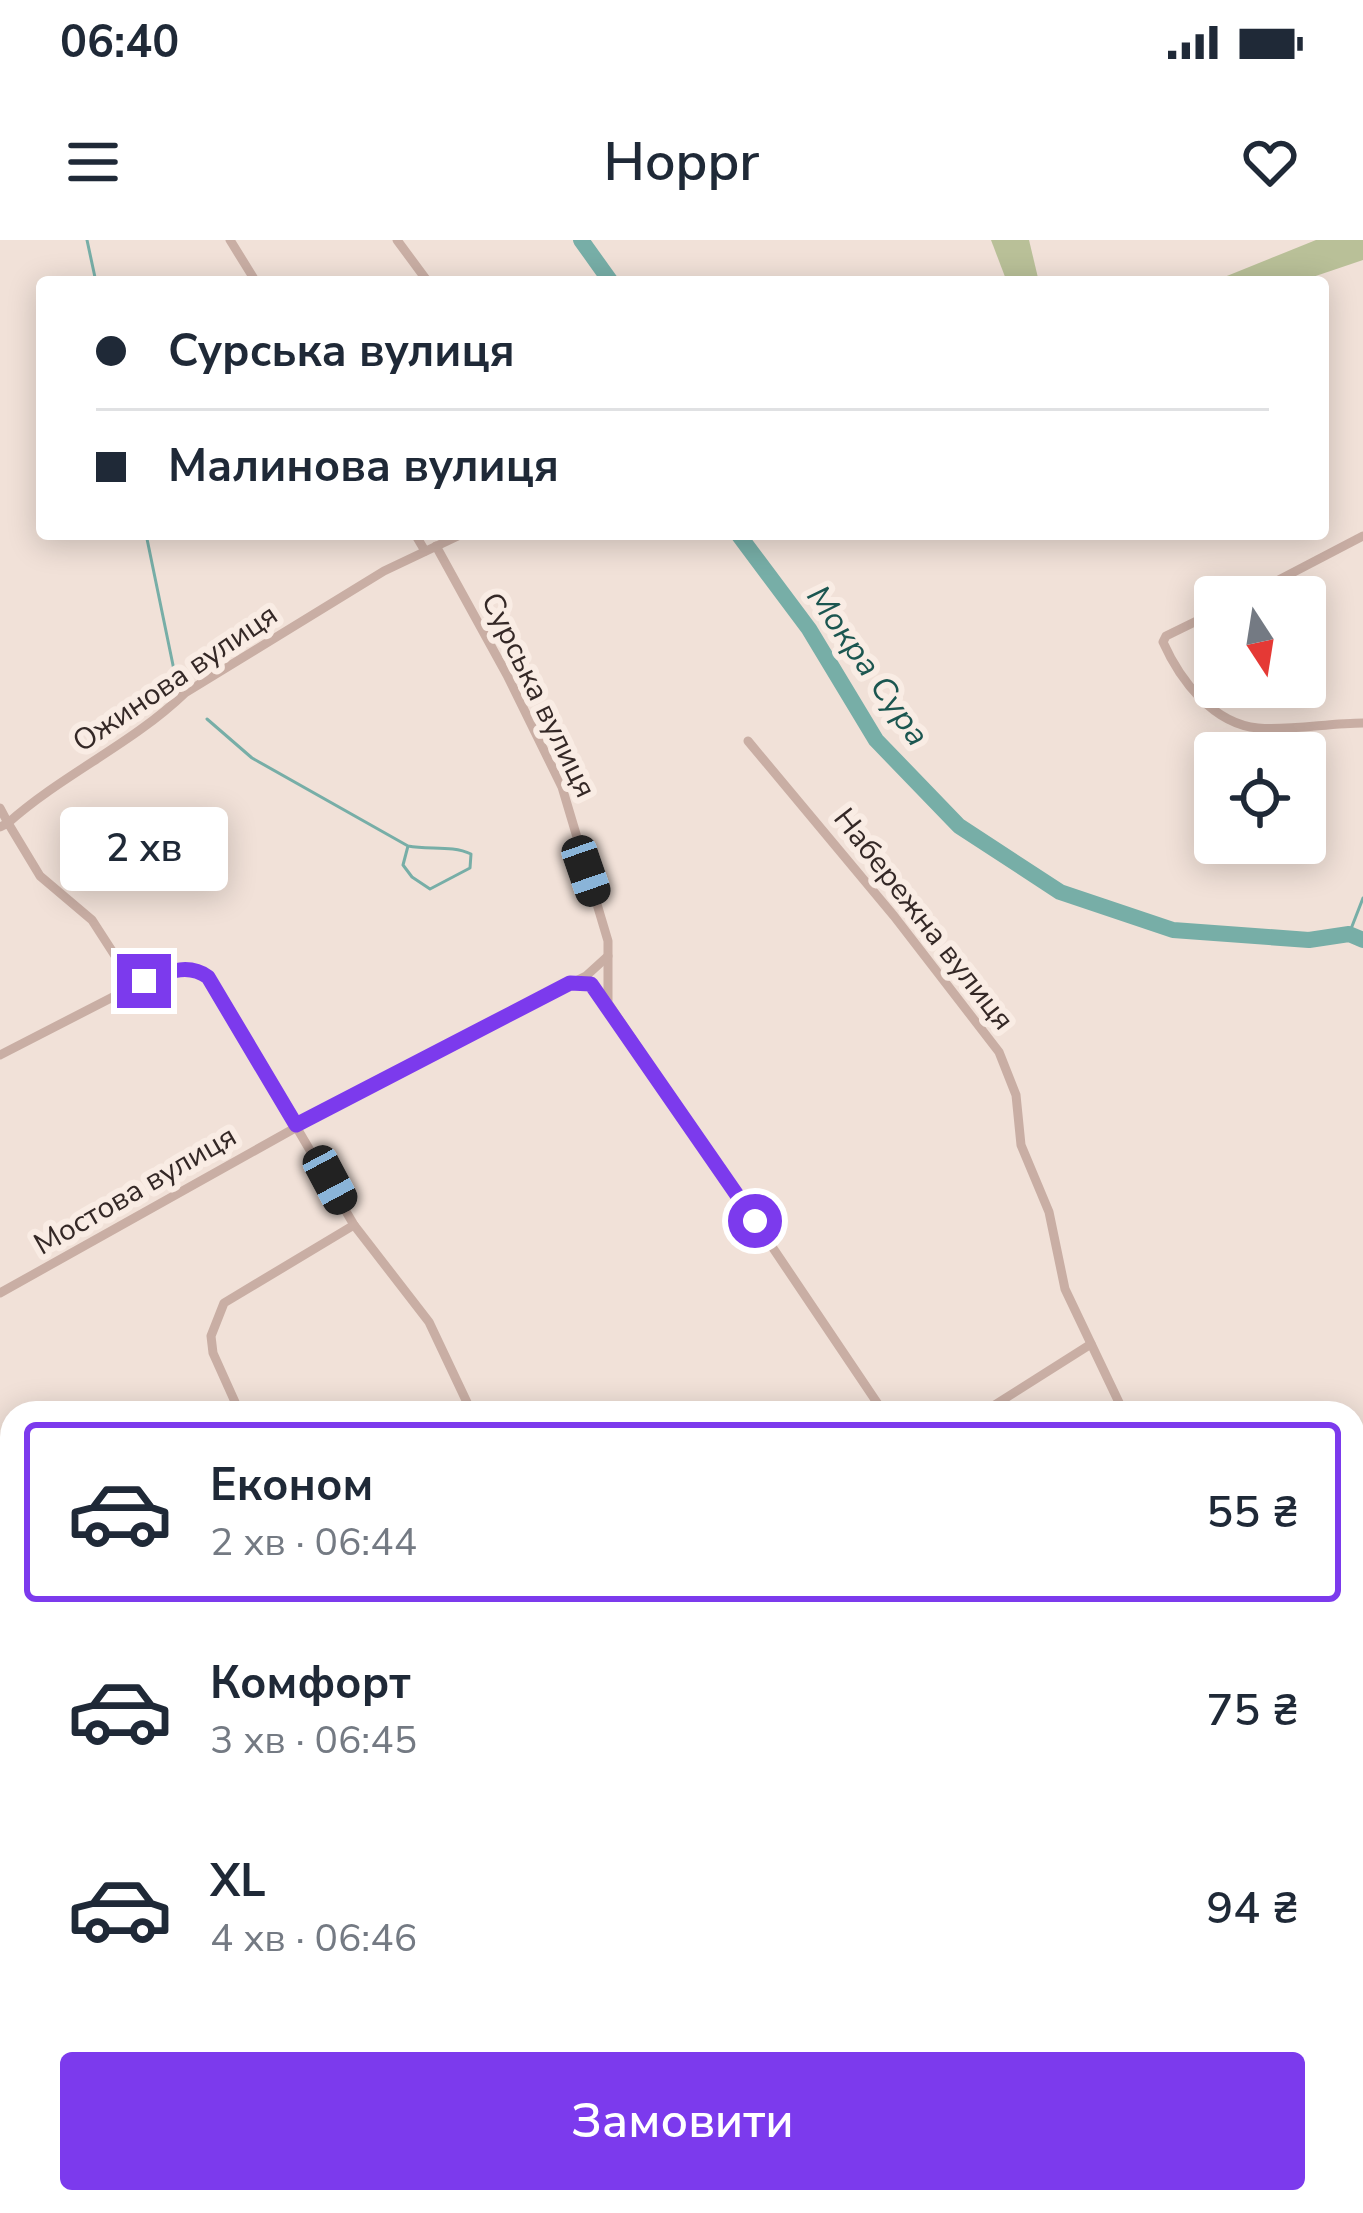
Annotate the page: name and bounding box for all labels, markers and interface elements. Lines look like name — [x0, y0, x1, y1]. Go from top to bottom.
text: 06:40 — [60, 12, 179, 73]
text: Hoppr — [604, 125, 759, 199]
icon: menu — [60, 129, 126, 195]
icon: heart — [1237, 129, 1303, 195]
text: Сурська вулиця — [168, 321, 515, 382]
text: Малинова вулиця — [168, 436, 559, 497]
north arrow — [1194, 576, 1326, 708]
map controls — [1194, 576, 1326, 864]
water label: Мокра Сура — [796, 577, 940, 755]
street label: Сурська вулиця — [471, 586, 606, 805]
street label: Ожинова вулиця — [65, 595, 286, 762]
button: locate — [1194, 732, 1326, 864]
street label: Набережна вулиця — [824, 800, 1023, 1039]
callout: 2 хв — [60, 807, 228, 891]
text: 2 хв — [106, 822, 182, 875]
car — [557, 831, 615, 911]
route end — [117, 954, 171, 1008]
street label: Мостова вулиця — [27, 1116, 244, 1265]
car — [297, 1140, 363, 1220]
route start — [728, 1194, 782, 1248]
text: Економ — [210, 1455, 373, 1516]
icon: car — [66, 1458, 174, 1566]
text: 55 ₴ — [1206, 1482, 1299, 1543]
text: 2 хв · 06:44 — [210, 1516, 417, 1569]
text: Комфорт — [210, 1653, 411, 1714]
icon: car — [66, 1656, 174, 1764]
text: 75 ₴ — [1206, 1680, 1299, 1741]
text: 3 хв · 06:45 — [210, 1714, 417, 1767]
text: XL — [210, 1851, 266, 1912]
icon: car — [66, 1854, 174, 1962]
text: 94 ₴ — [1206, 1878, 1299, 1939]
text: 4 хв · 06:46 — [210, 1912, 417, 1965]
button: Замовити — [60, 2052, 1305, 2190]

